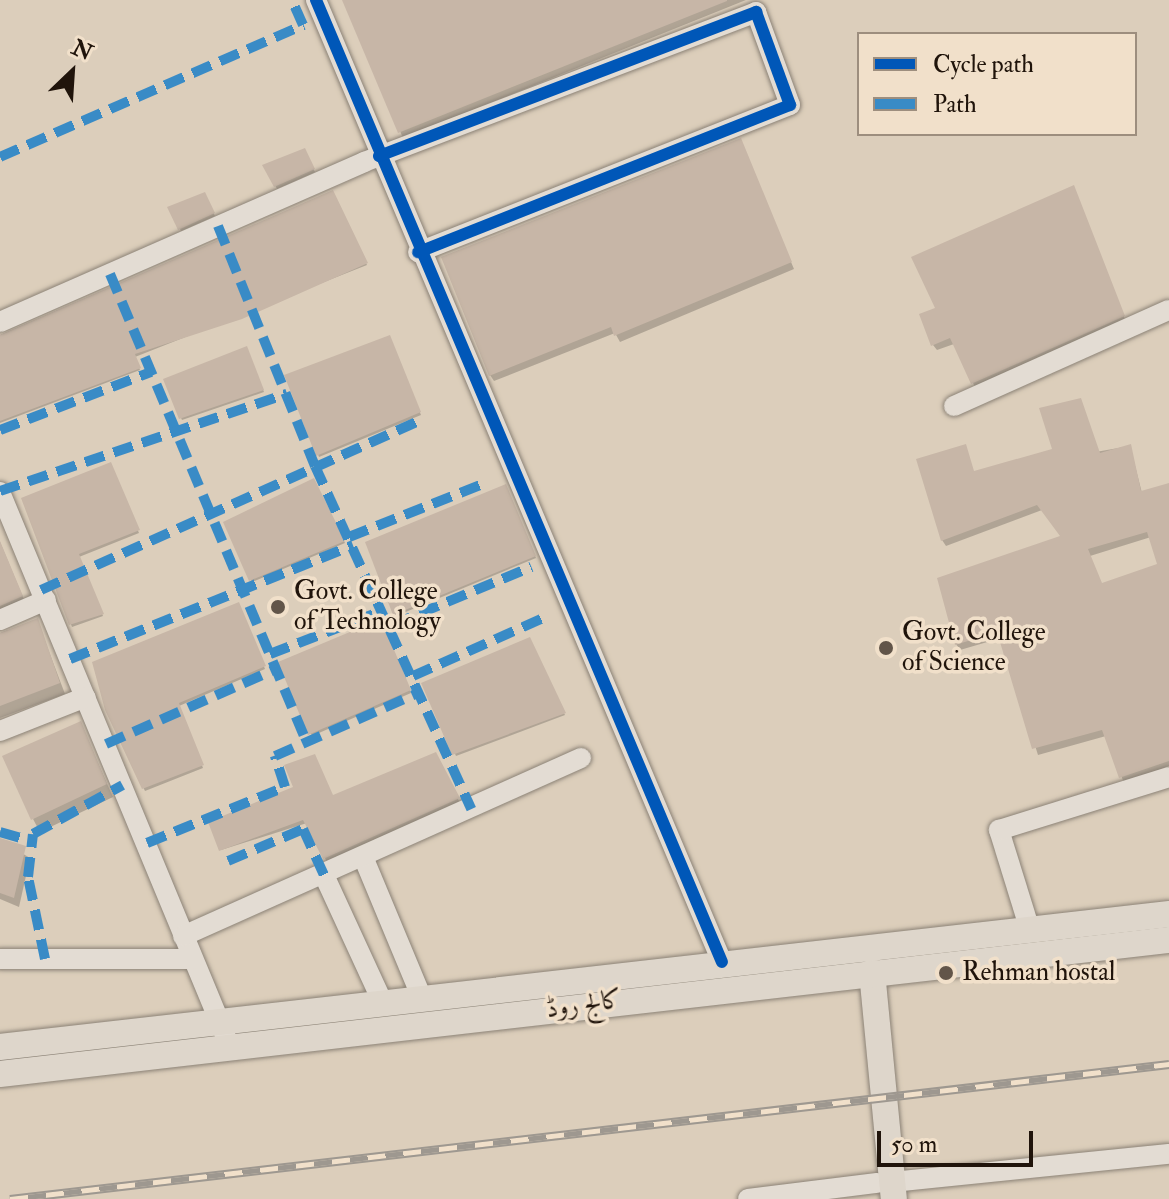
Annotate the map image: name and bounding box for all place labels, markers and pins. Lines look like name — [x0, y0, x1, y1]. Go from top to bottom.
place label: Govt. College of Technology — [294, 576, 441, 638]
marker: Govt. College of Technology — [269, 598, 287, 616]
place label: Govt. College of Science — [902, 617, 1046, 678]
marker: Govt. College of Science — [877, 639, 895, 657]
place label: Rehman hostal — [962, 957, 1116, 989]
marker: Rehman hostal — [937, 964, 955, 982]

